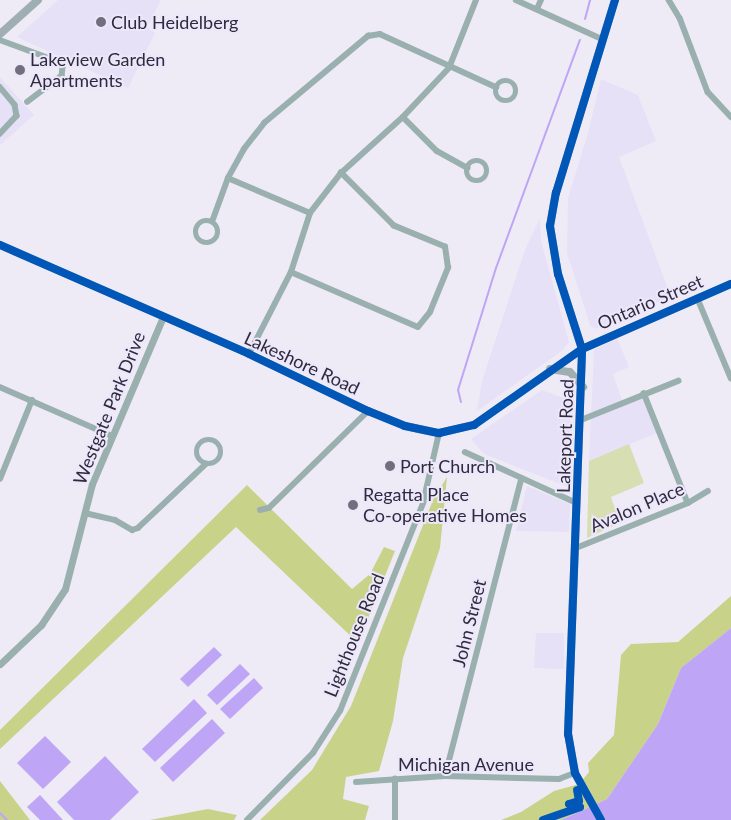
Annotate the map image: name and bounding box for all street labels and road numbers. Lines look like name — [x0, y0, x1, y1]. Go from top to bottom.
street label: Ontario Street — [594, 270, 706, 334]
street label: Lakeshore Road — [241, 327, 363, 399]
street label: Westgate Park Drive — [69, 328, 149, 488]
street label: Lakeport Road — [552, 379, 578, 493]
street label: Avalon Place — [587, 477, 687, 537]
street label: Lighthouse Road — [319, 570, 389, 700]
street label: John Street — [448, 577, 490, 669]
street label: Michigan Avenue — [398, 753, 534, 775]

